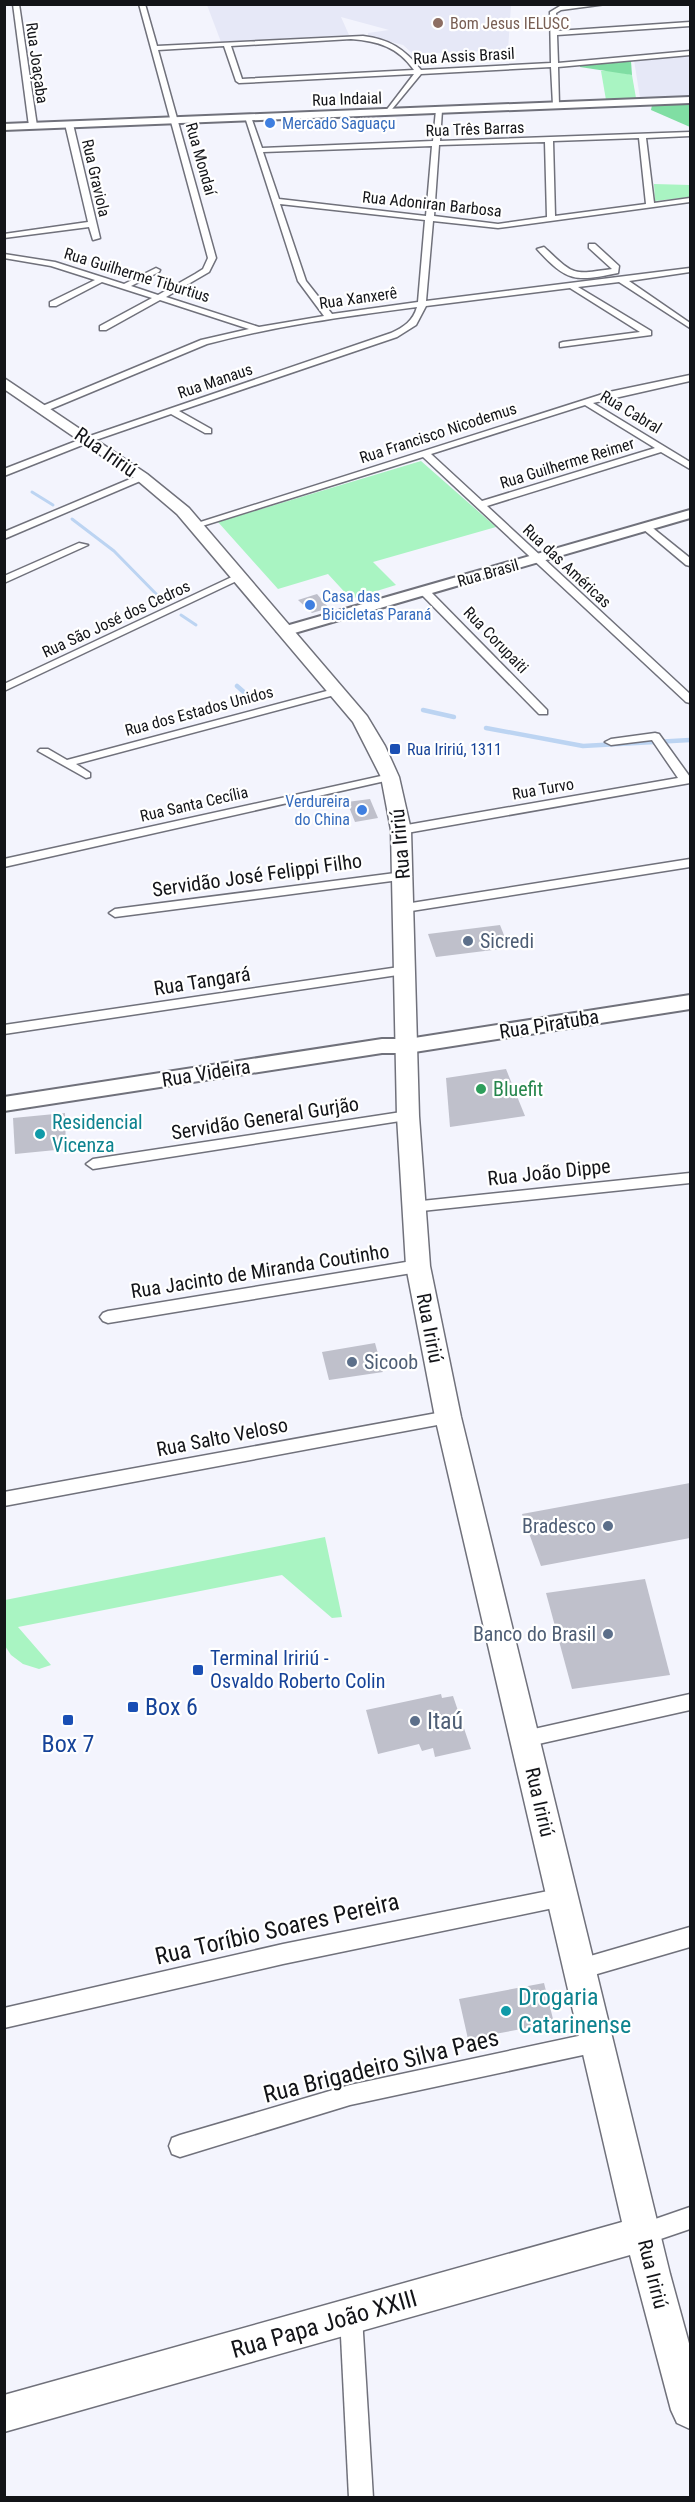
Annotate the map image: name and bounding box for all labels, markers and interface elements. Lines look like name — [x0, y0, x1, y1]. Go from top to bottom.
place label: Bom Jesus IELUSC — [450, 14, 569, 33]
marker: Bom Jesus IELUSC — [431, 16, 445, 30]
street label: Rua Joaçaba — [22, 21, 52, 105]
street label: Rua Assis Brasil — [413, 44, 515, 68]
street label: Rua Indaial — [312, 88, 382, 110]
place label: Mercado Saguaçu — [282, 114, 395, 133]
marker: Mercado Saguaçu — [263, 116, 277, 130]
street label: Rua Três Barras — [425, 118, 525, 140]
street label: Rua Mondaí — [182, 120, 221, 199]
street label: Rua Graviola — [78, 137, 114, 219]
street label: Rua Adoniran Barbosa — [361, 187, 503, 221]
street label: Rua Guilherme Tiburtius — [62, 244, 212, 306]
street label: Rua Xanxerê — [318, 283, 398, 313]
street label: Rua Manaus — [175, 359, 255, 403]
street label: Rua Cabral — [597, 386, 665, 438]
street label: Rua Francisco Nicodemus — [357, 399, 519, 467]
street label: Rua Iririú — [70, 422, 142, 482]
street label: Rua Guilherme Reimer — [498, 433, 637, 492]
street label: Rua das Américas — [519, 520, 615, 612]
street label: Rua Brasil — [455, 555, 521, 591]
street label: Rua São José dos Cedros — [39, 576, 193, 662]
place label: Casa das Bicicletas Paraná — [322, 587, 431, 624]
marker: Casa das Bicicletas Paraná — [303, 598, 317, 612]
street label: Rua Corupaiti — [460, 603, 532, 677]
street label: Rua dos Estados Unidos — [123, 682, 275, 740]
place label: Rua Iririú, 1311 — [407, 740, 502, 759]
marker: Rua Iririú, 1311 — [388, 742, 402, 756]
street label: Rua Turvo — [511, 774, 575, 804]
street label: Rua Santa Cecília — [138, 782, 250, 826]
place label: Verdureira do China — [285, 792, 350, 829]
marker: Verdureira do China — [355, 803, 369, 817]
street label: Rua Iririú — [385, 808, 415, 880]
street label: Servidão José Felippi Filho — [151, 848, 363, 902]
place label: Sicredi — [480, 929, 534, 953]
marker: Sicredi — [461, 934, 475, 948]
street label: Rua Tangará — [152, 962, 252, 1000]
street label: Rua Piratuba — [498, 1004, 600, 1044]
street label: Rua Videira — [160, 1054, 252, 1092]
place label: Bluefit — [493, 1077, 543, 1101]
marker: Bluefit — [474, 1082, 488, 1096]
street label: Servidão General Gurjão — [169, 1091, 361, 1145]
place label: Residencial Vicenza — [52, 1110, 143, 1157]
marker: Residencial Vicenza — [33, 1127, 47, 1141]
street label: Rua João Dippe — [486, 1154, 612, 1190]
street label: Rua Jacinto de Miranda Coutinho — [129, 1239, 391, 1303]
street label: Rua Iririú — [411, 1291, 449, 1365]
place label: Sicoob — [364, 1350, 418, 1374]
marker: Sicoob — [345, 1355, 359, 1369]
street label: Rua Salto Veloso — [154, 1413, 290, 1461]
place label: Bradesco — [522, 1514, 596, 1538]
marker: Bradesco — [601, 1519, 615, 1533]
place label: Banco do Brasil — [473, 1622, 596, 1646]
marker: Banco do Brasil — [601, 1627, 615, 1641]
place label: Terminal Iririú - Osvaldo Roberto Colin — [210, 1646, 385, 1693]
marker: Terminal Iririú - Osvaldo Roberto Colin — [191, 1663, 205, 1677]
place label: Box 6 — [145, 1693, 198, 1721]
marker: Box 6 — [126, 1700, 140, 1714]
place label: Itaú — [427, 1707, 463, 1735]
marker: Box 7 — [61, 1713, 75, 1727]
marker: Itaú — [408, 1714, 422, 1728]
place label: Box 7 — [42, 1730, 94, 1758]
street label: Rua Iririú — [520, 1765, 560, 1839]
street label: Rua Toríbio Soares Pereira — [152, 1887, 402, 1971]
place label: Drogaria Catarinense — [518, 1983, 631, 2039]
marker: Drogaria Catarinense — [499, 2004, 513, 2018]
street label: Rua Brigadeiro Silva Paes — [261, 2023, 501, 2109]
street label: Rua Iririú — [633, 2237, 673, 2311]
street label: Rua Papa João XXIII — [228, 2284, 420, 2364]

